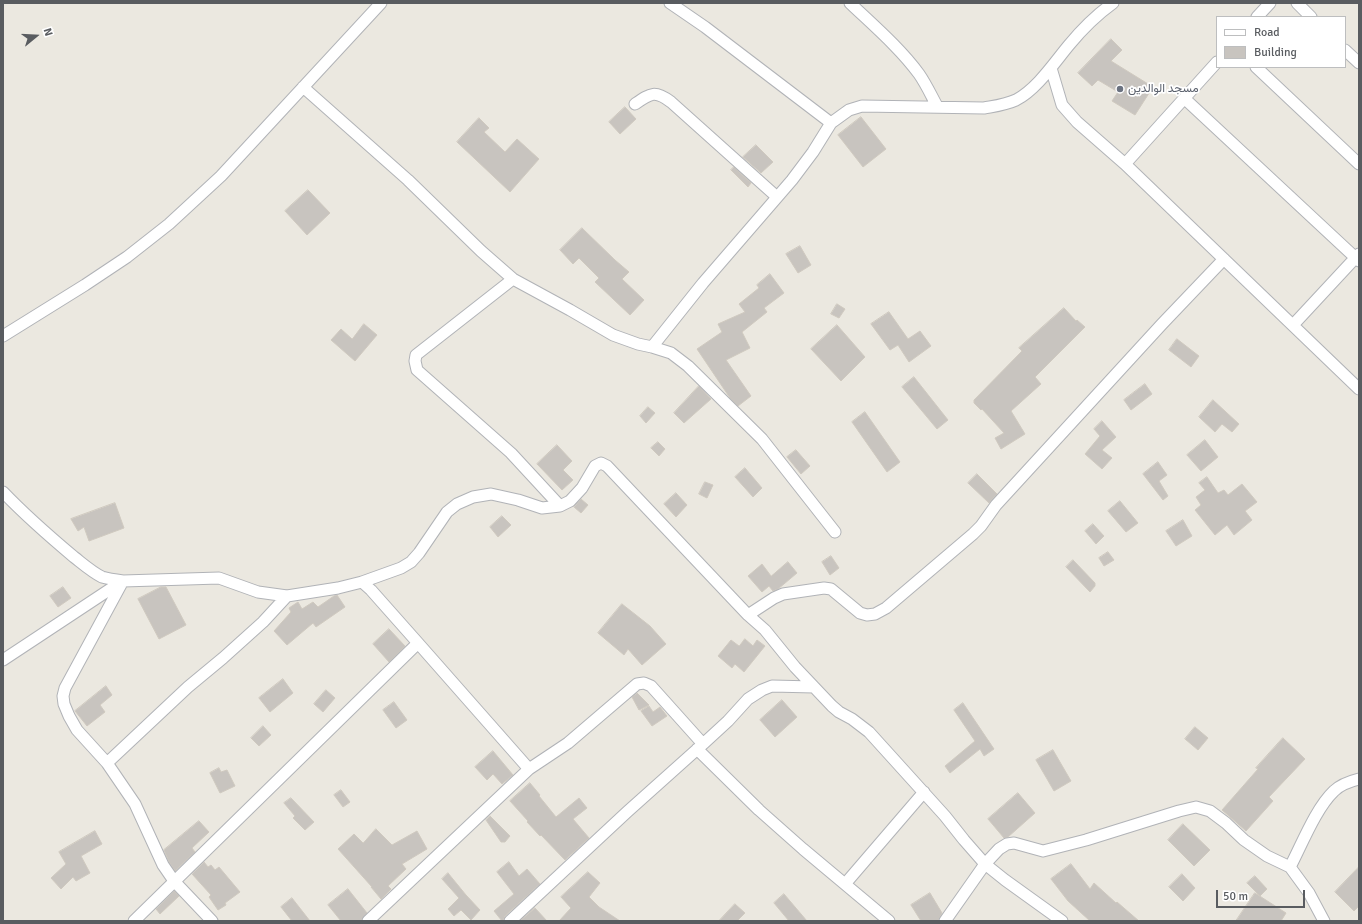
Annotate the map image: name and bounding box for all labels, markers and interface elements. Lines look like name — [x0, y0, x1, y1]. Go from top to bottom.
north arrow — [16, 16, 56, 56]
legend — [1216, 16, 1346, 68]
text: Road — [1254, 25, 1280, 40]
text: N — [41, 26, 55, 38]
text: Building — [1254, 45, 1297, 60]
place label: مسجد الوالدين — [1128, 82, 1199, 96]
marker: مسجد الوالدين — [1115, 84, 1125, 94]
scale bar — [1218, 882, 1307, 908]
text: 50 m — [1223, 889, 1248, 904]

